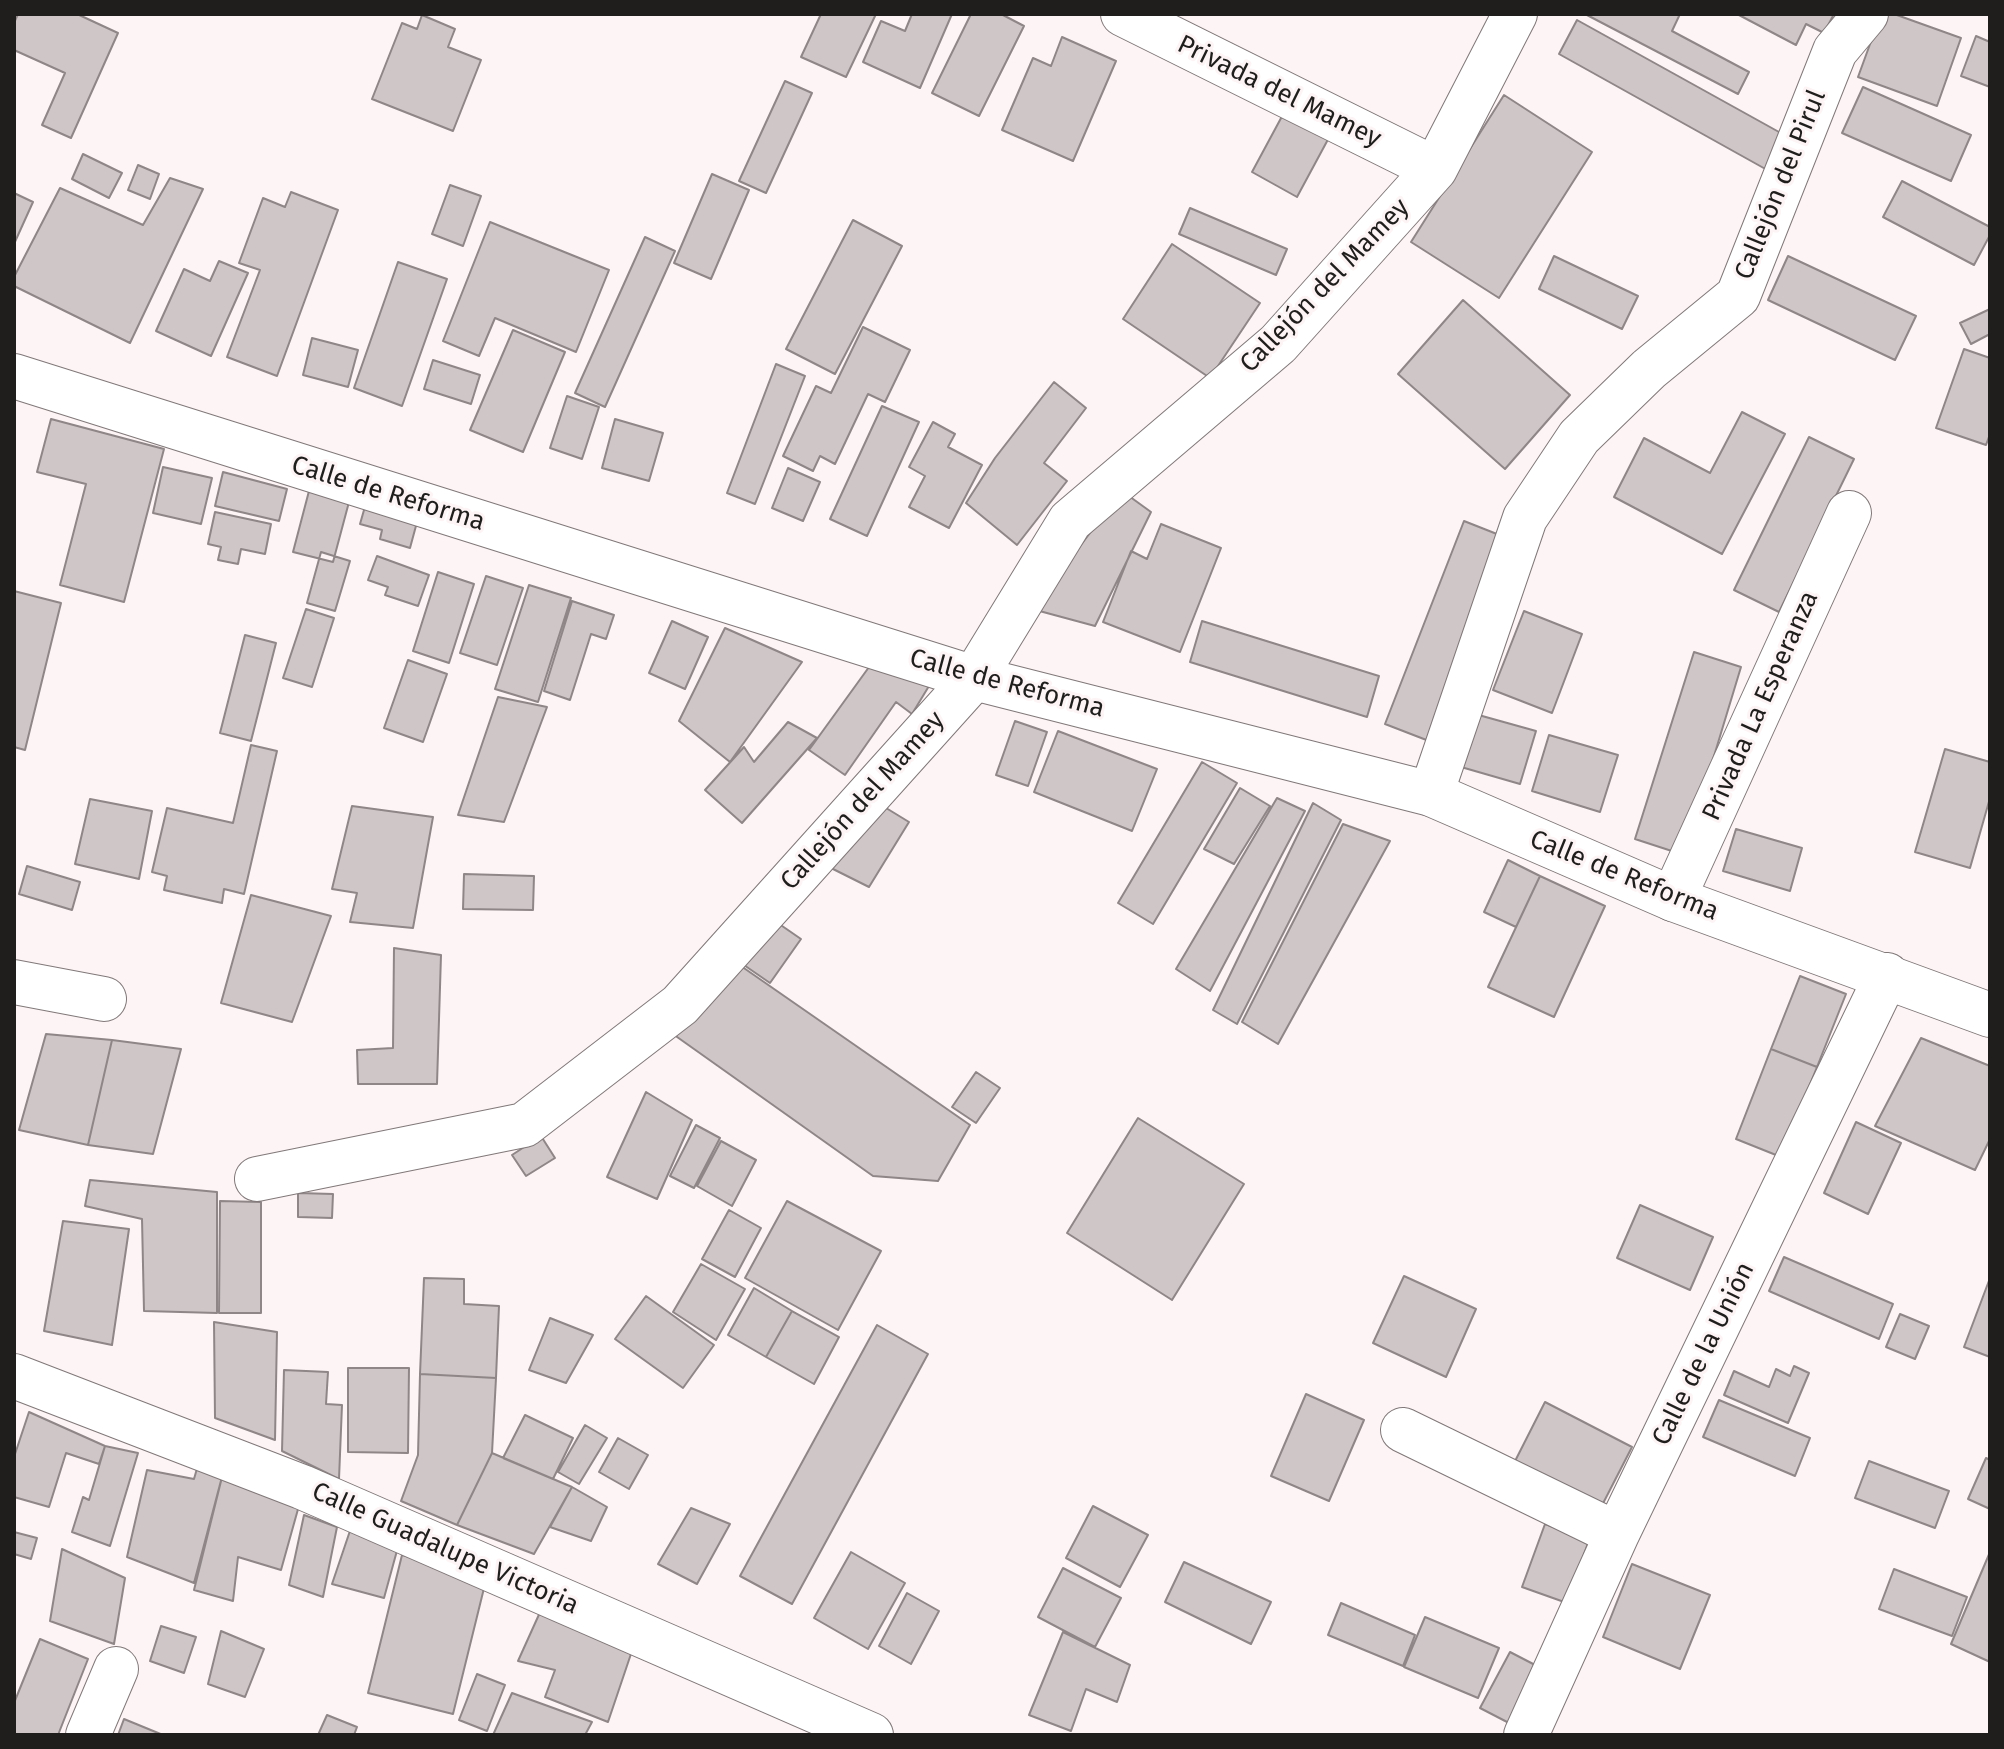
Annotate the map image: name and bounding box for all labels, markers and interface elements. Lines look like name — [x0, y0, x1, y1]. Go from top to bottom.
street label: Privada del Mamey — [1172, 29, 1386, 155]
street label: Callejón del Pirul — [1729, 86, 1833, 284]
street label: Callejón del Mamey — [1234, 193, 1416, 379]
street label: Calle de Reforma — [288, 450, 488, 538]
street label: Privada La Esperanza — [1696, 586, 1826, 826]
street label: Calle de Reforma — [906, 643, 1108, 725]
street label: Callejón del Mamey — [775, 705, 951, 897]
street label: Calle de Reforma — [1525, 824, 1723, 928]
street label: Calle de la Unión — [1646, 1257, 1762, 1451]
street label: Calle Guadalupe Victoria — [307, 1476, 583, 1622]

